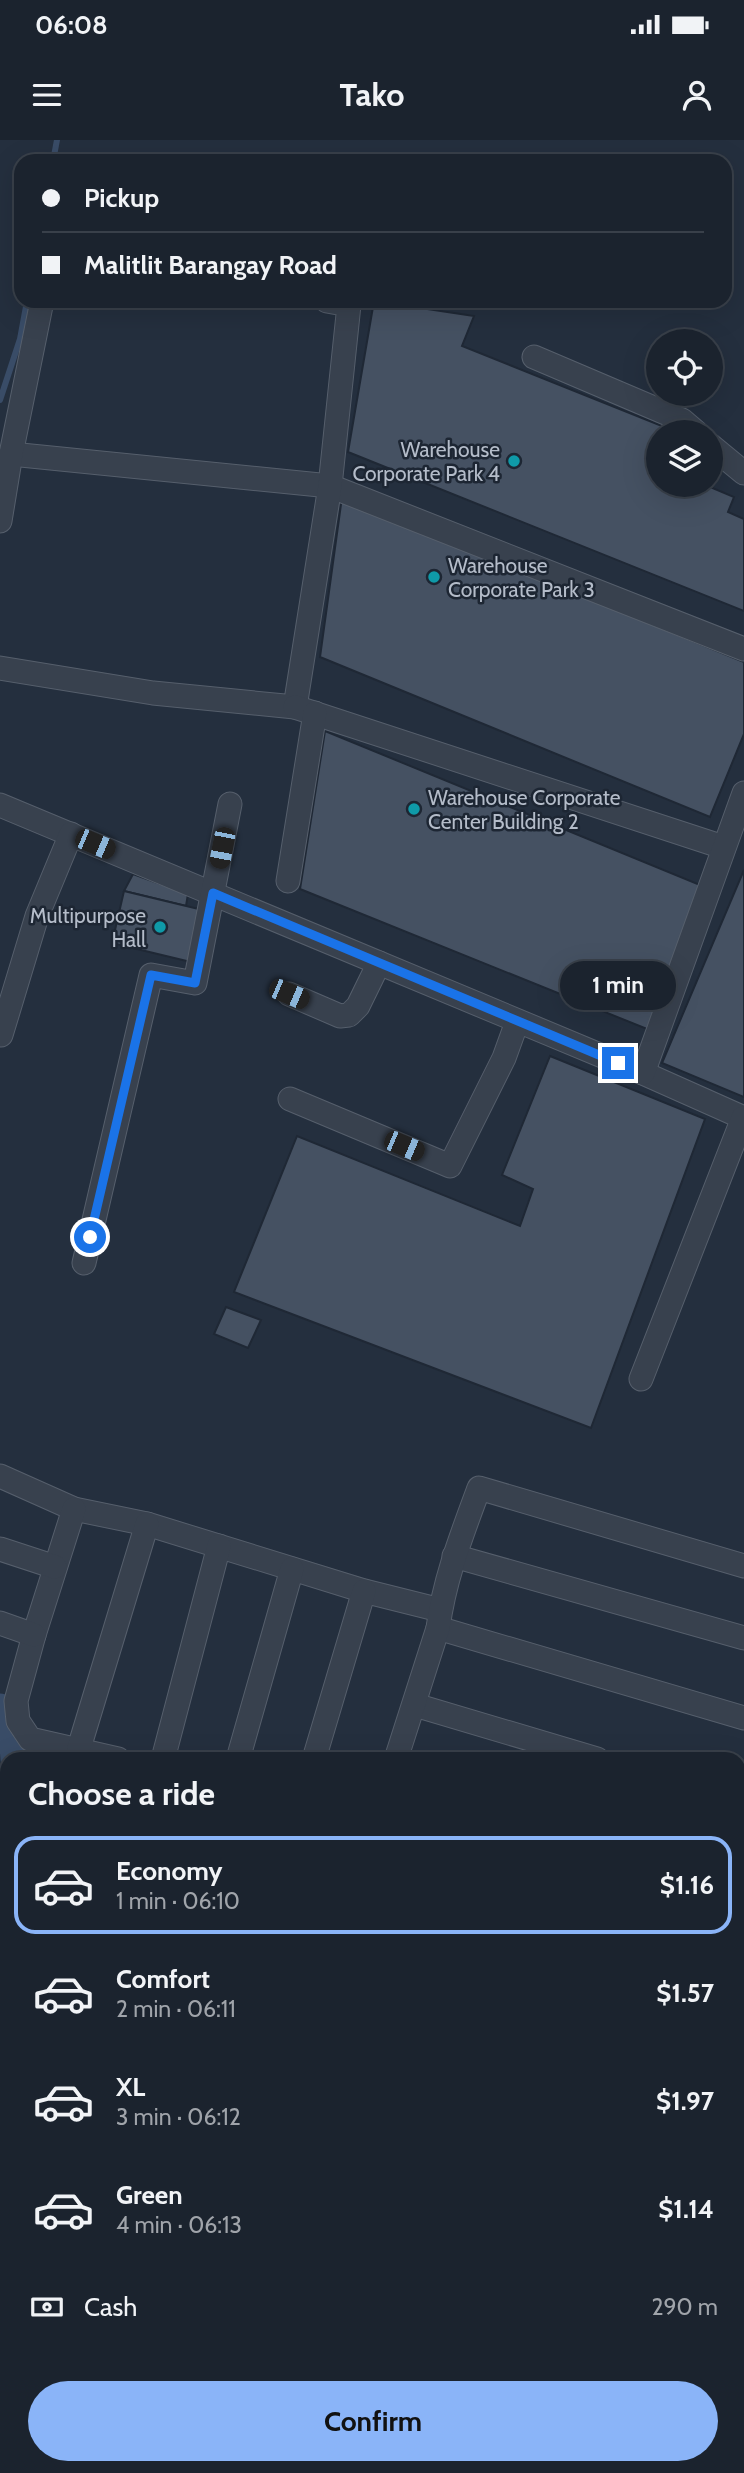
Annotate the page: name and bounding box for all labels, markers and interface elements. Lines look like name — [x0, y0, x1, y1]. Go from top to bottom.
text: 06:08 — [35, 9, 108, 41]
text: Tako — [339, 75, 405, 114]
icon: menu — [28, 76, 66, 114]
icon: person — [678, 76, 716, 114]
text: Pickup — [84, 182, 159, 214]
text: Malitlit Barangay Road — [84, 249, 337, 281]
map controls — [646, 329, 723, 497]
button: locate — [646, 329, 723, 406]
button: layers — [646, 420, 723, 497]
place label: Warehouse Corporate Park 4 — [352, 437, 500, 486]
marker: Warehouse Corporate Park 4 — [506, 453, 522, 469]
place label: Warehouse Corporate Park 3 — [448, 553, 595, 602]
marker: Warehouse Corporate Park 3 — [426, 569, 442, 585]
place label: Warehouse Corporate Center Building 2 — [428, 785, 621, 834]
marker: Warehouse Corporate Center Building 2 — [406, 801, 422, 817]
car — [208, 825, 237, 871]
car — [72, 826, 119, 862]
place label: Multipurpose Hall — [30, 903, 146, 952]
marker: Multipurpose Hall — [152, 919, 168, 935]
callout: 1 min — [560, 962, 676, 1010]
text: 1 min — [592, 971, 644, 999]
car — [266, 976, 313, 1012]
route end — [602, 1047, 634, 1079]
car — [381, 1128, 428, 1164]
route start — [74, 1221, 106, 1253]
text: Choose a ride — [28, 1774, 215, 1813]
icon: car — [32, 1854, 95, 1917]
text: Economy — [116, 1855, 222, 1887]
text: $1.16 — [660, 1869, 714, 1901]
text: 1 min · 06:10 — [116, 1887, 240, 1915]
icon: car — [32, 1962, 95, 2025]
text: Comfort — [116, 1963, 210, 1995]
text: $1.57 — [656, 1977, 714, 2009]
text: 2 min · 06:11 — [116, 1995, 236, 2023]
icon: car — [32, 2070, 95, 2133]
text: XL — [116, 2071, 145, 2103]
text: $1.97 — [656, 2085, 714, 2117]
text: 3 min · 06:12 — [116, 2103, 241, 2131]
icon: car — [32, 2178, 95, 2241]
text: Green — [116, 2179, 183, 2211]
text: $1.14 — [658, 2193, 714, 2225]
text: 4 min · 06:13 — [116, 2211, 242, 2239]
icon: cash — [28, 2288, 66, 2326]
text: Cash — [84, 2291, 137, 2323]
text: 290 m — [651, 2293, 718, 2321]
button: Confirm — [28, 2381, 718, 2461]

